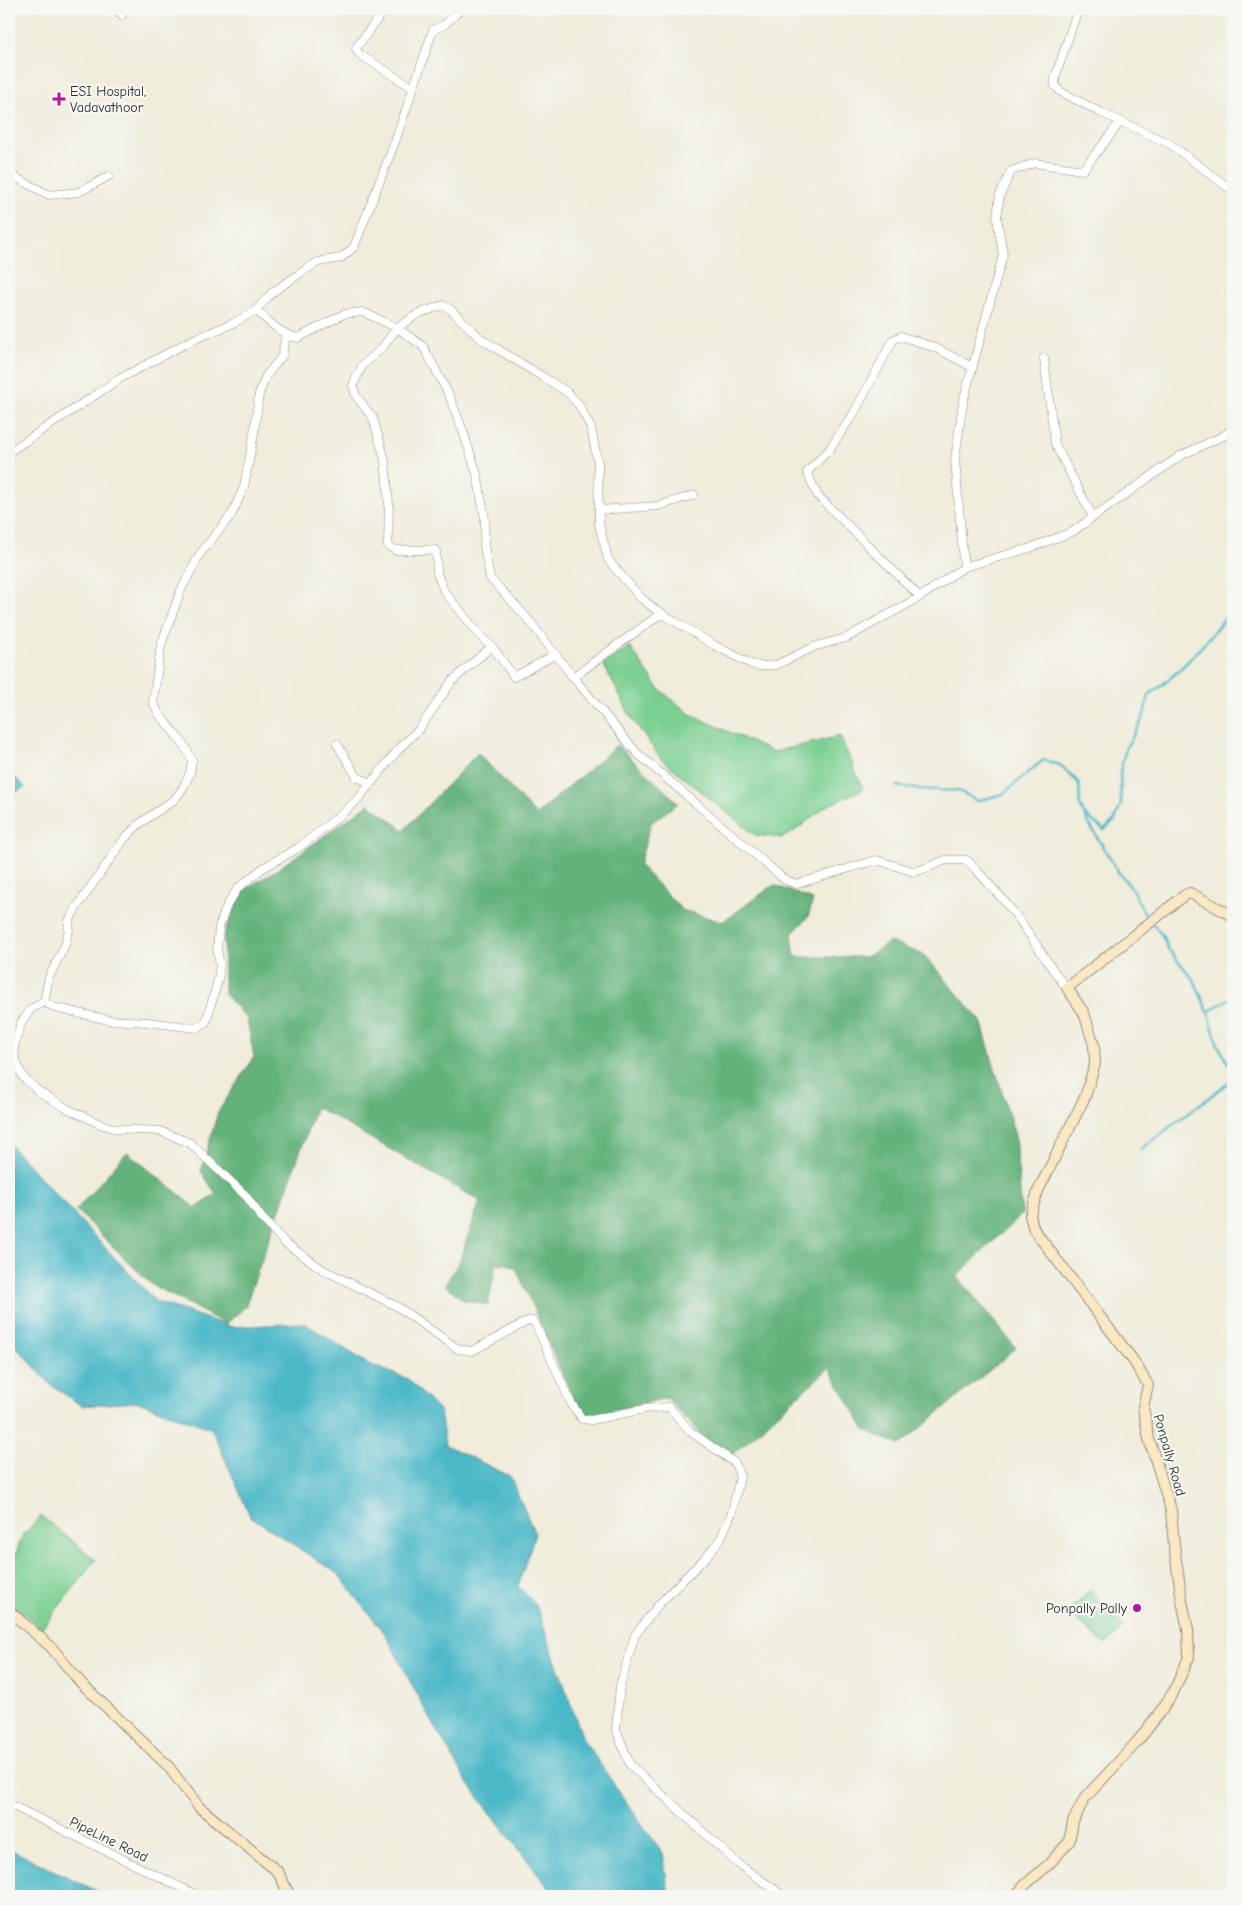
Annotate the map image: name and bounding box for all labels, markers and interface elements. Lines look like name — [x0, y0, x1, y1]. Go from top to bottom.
place label: ESI Hospital, Vadavathoor — [70, 83, 146, 116]
marker: ESI Hospital, Vadavathoor — [52, 92, 66, 106]
street label: Ponpally Road — [1150, 1412, 1189, 1498]
place label: Ponpally Pally — [1046, 1600, 1128, 1617]
marker: Ponpally Pally — [1131, 1602, 1143, 1614]
street label: PipeLine Road — [67, 1813, 151, 1866]

